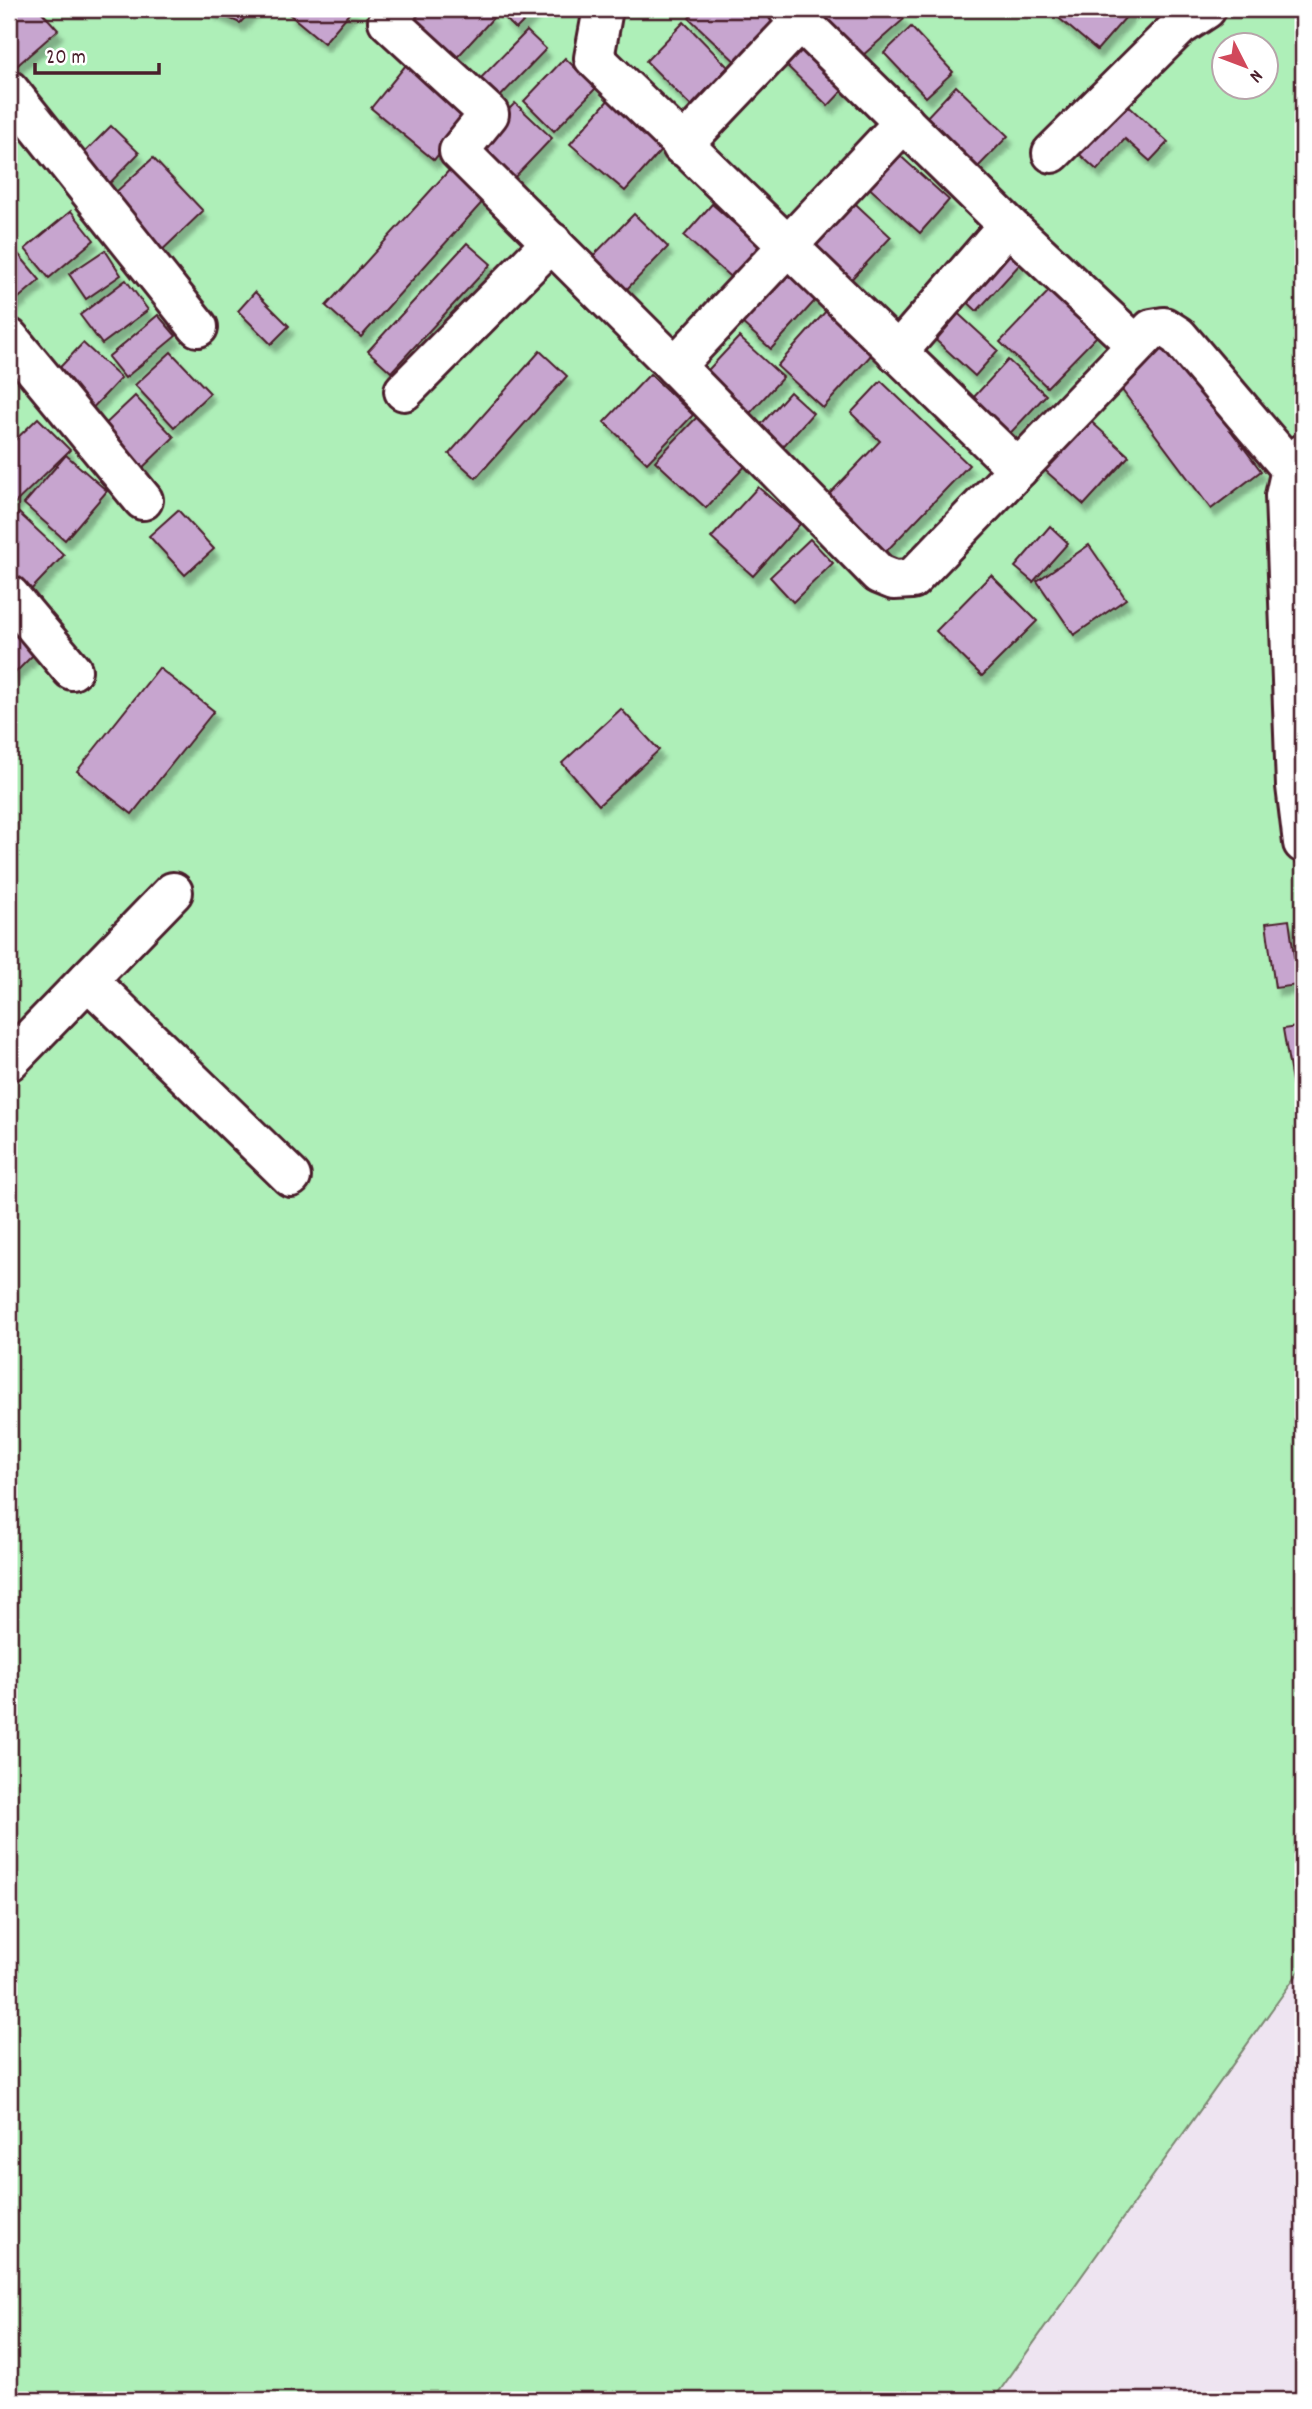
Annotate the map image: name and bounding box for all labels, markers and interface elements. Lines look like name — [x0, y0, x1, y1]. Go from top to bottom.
scale bar — [35, 32, 159, 76]
north arrow — [1210, 32, 1280, 102]
text: 20 m — [46, 44, 86, 74]
text: N — [1242, 63, 1268, 88]

